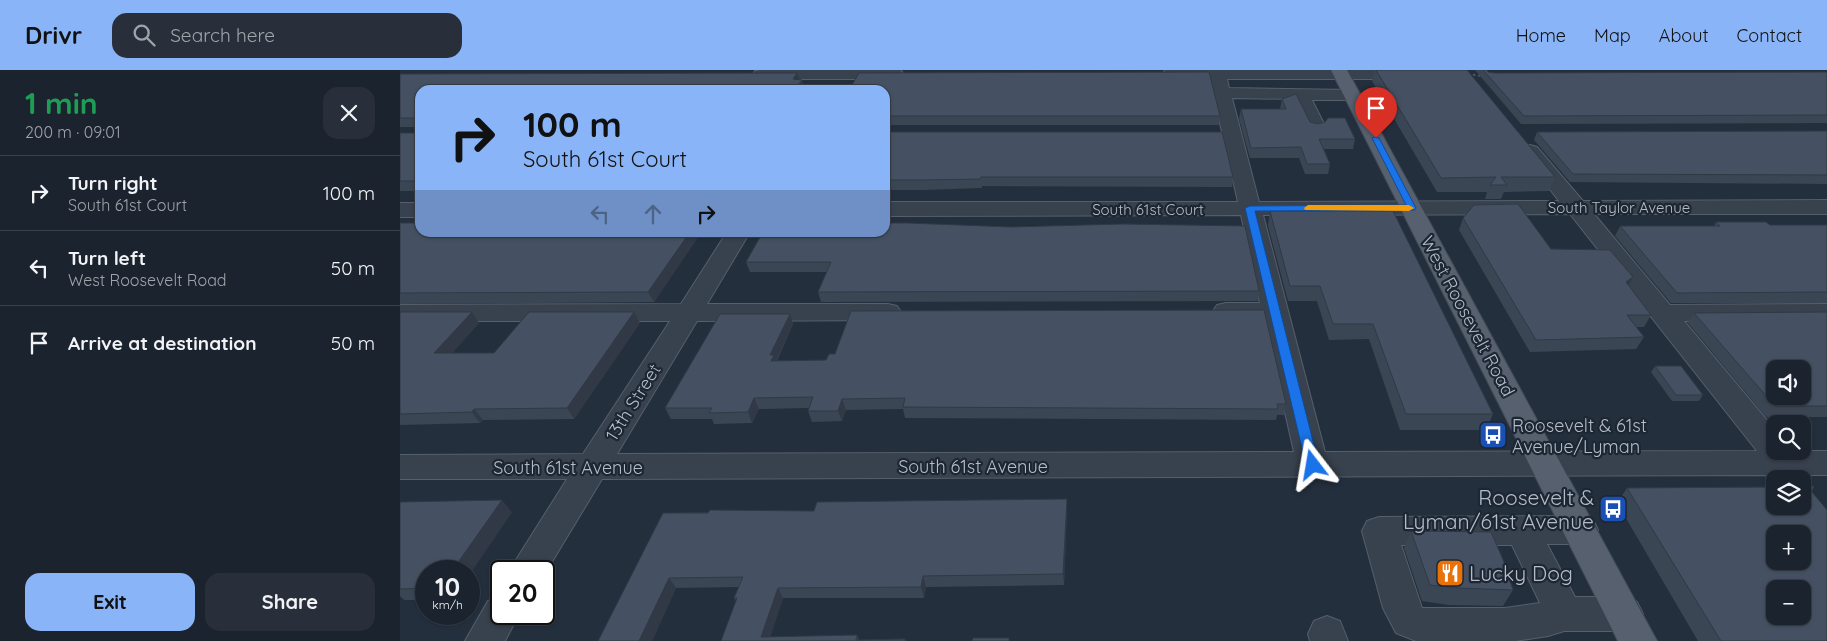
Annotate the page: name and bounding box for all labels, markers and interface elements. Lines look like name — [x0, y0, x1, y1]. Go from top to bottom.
search box — [112, 13, 462, 58]
text: Drivr — [25, 20, 82, 50]
icon: search — [130, 21, 158, 49]
text: Search here — [170, 23, 275, 47]
text: Home — [1516, 24, 1566, 47]
text: Map — [1594, 24, 1631, 47]
text: About — [1659, 24, 1709, 47]
text: Contact — [1737, 24, 1802, 47]
text: 1 min — [25, 84, 98, 122]
button: close — [323, 87, 375, 139]
pin — [1355, 87, 1397, 138]
icon: arrive — [1362, 94, 1390, 122]
text: 100 m — [523, 102, 622, 146]
icon: right — [440, 105, 505, 170]
text: 200 m · 09:01 — [25, 122, 121, 142]
text: South 61st Court — [523, 145, 687, 173]
text: Turn right — [68, 171, 157, 195]
icon: right — [25, 179, 53, 207]
text: 100 m — [323, 181, 375, 205]
text: South 61st Court — [68, 195, 187, 215]
street label: South Taylor Avenue — [1548, 198, 1690, 217]
icon: left — [586, 200, 614, 228]
icon: ahead — [639, 200, 667, 228]
icon: right — [692, 200, 720, 228]
street label: South 61st Court — [1092, 200, 1204, 219]
street label: West Roosevelt Road — [1416, 232, 1520, 400]
text: Turn left — [68, 246, 146, 270]
icon: left — [25, 254, 53, 282]
text: 50 m — [331, 256, 375, 280]
text: West Roosevelt Road — [68, 270, 227, 290]
icon: arrive — [25, 329, 53, 357]
text: Arrive at destination — [68, 331, 257, 355]
text: 50 m — [331, 331, 375, 355]
street label: 13th Street — [600, 359, 666, 445]
map controls — [1766, 360, 1811, 625]
button: sound — [1766, 360, 1811, 405]
place label: Roosevelt & 61st Avenue/Lyman — [1512, 414, 1647, 458]
button: search — [1766, 415, 1811, 460]
bus stop icon: Roosevelt & 61st Avenue/Lyman — [1478, 420, 1508, 450]
position arrow — [1286, 438, 1338, 490]
street label: South 61st Avenue — [898, 455, 1048, 478]
street label: South 61st Avenue — [493, 456, 643, 479]
button: layers — [1766, 470, 1811, 515]
place label: Roosevelt & Lyman/61st Avenue — [1403, 484, 1594, 534]
bus stop icon: Roosevelt & Lyman/61st Avenue — [1598, 494, 1628, 524]
button: + — [1766, 525, 1811, 570]
restaurant icon: Lucky Dog — [1435, 558, 1465, 588]
speed limit sign: 20 — [490, 560, 555, 625]
place label: Lucky Dog — [1469, 560, 1573, 586]
text: 10 — [435, 571, 460, 602]
button: Exit — [25, 573, 195, 631]
button: Share — [205, 573, 375, 631]
button: − — [1766, 580, 1811, 625]
text: km/h — [432, 597, 463, 612]

